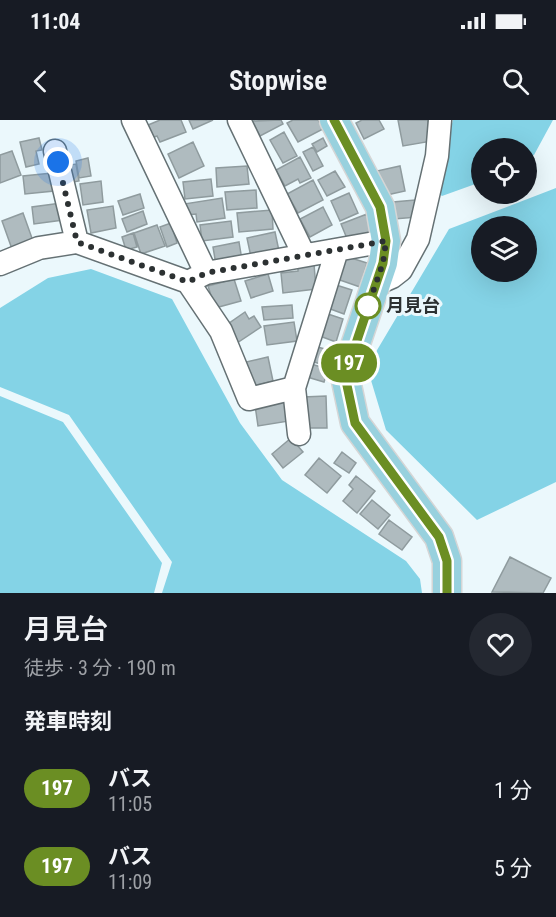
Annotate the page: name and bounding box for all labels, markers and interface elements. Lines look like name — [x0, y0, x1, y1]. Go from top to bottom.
text: 11:04 — [30, 9, 81, 34]
icon: back — [24, 65, 57, 98]
text: Stopwise — [229, 65, 327, 97]
icon: search — [499, 65, 532, 98]
map controls — [471, 138, 537, 282]
button: locate — [471, 138, 537, 204]
your location — [43, 147, 73, 177]
button: layers — [471, 216, 537, 282]
marker: 月見台 — [355, 293, 381, 319]
place label: 月見台 — [386, 295, 440, 316]
line badge: 197 — [314, 344, 383, 382]
text: 197 — [333, 351, 365, 375]
text: 月見台 — [24, 613, 108, 646]
button: heart — [469, 613, 532, 676]
text: 徒歩 · 3 分 · 190 m — [24, 656, 176, 680]
text: 発車時刻 — [24, 709, 112, 734]
text: バス — [108, 766, 152, 791]
text: 197 — [41, 776, 73, 800]
text: 1 分 — [494, 778, 532, 803]
text: 11:05 — [108, 792, 152, 816]
text: バス — [108, 844, 152, 869]
text: 197 — [41, 854, 73, 878]
text: 5 分 — [494, 856, 532, 881]
text: 11:09 — [108, 870, 152, 894]

